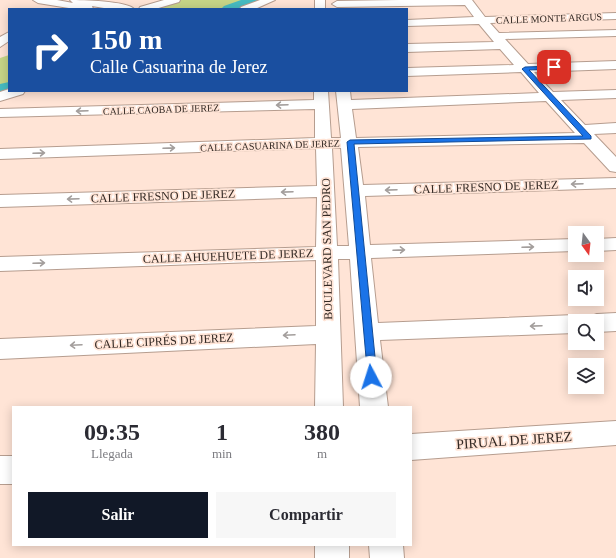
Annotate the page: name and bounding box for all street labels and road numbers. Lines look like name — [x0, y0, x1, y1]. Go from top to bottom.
street label: CALLE MONTE ARGUS — [496, 11, 602, 26]
street label: CALLE CAOBA DE JEREZ — [103, 102, 219, 117]
street label: CALLE CASUARINA DE JEREZ — [200, 138, 340, 153]
street label: CALLE FRESNO DE JEREZ — [414, 177, 558, 197]
street label: BOULEVARD SAN PEDRO — [319, 178, 335, 320]
street label: CALLE FRESNO DE JEREZ — [91, 186, 235, 206]
street label: CALLE AHUEHUETE DE JEREZ — [143, 246, 313, 266]
street label: CALLE CIPRÉS DE JEREZ — [94, 330, 234, 352]
street label: PIRUAL DE JEREZ — [456, 429, 572, 452]

